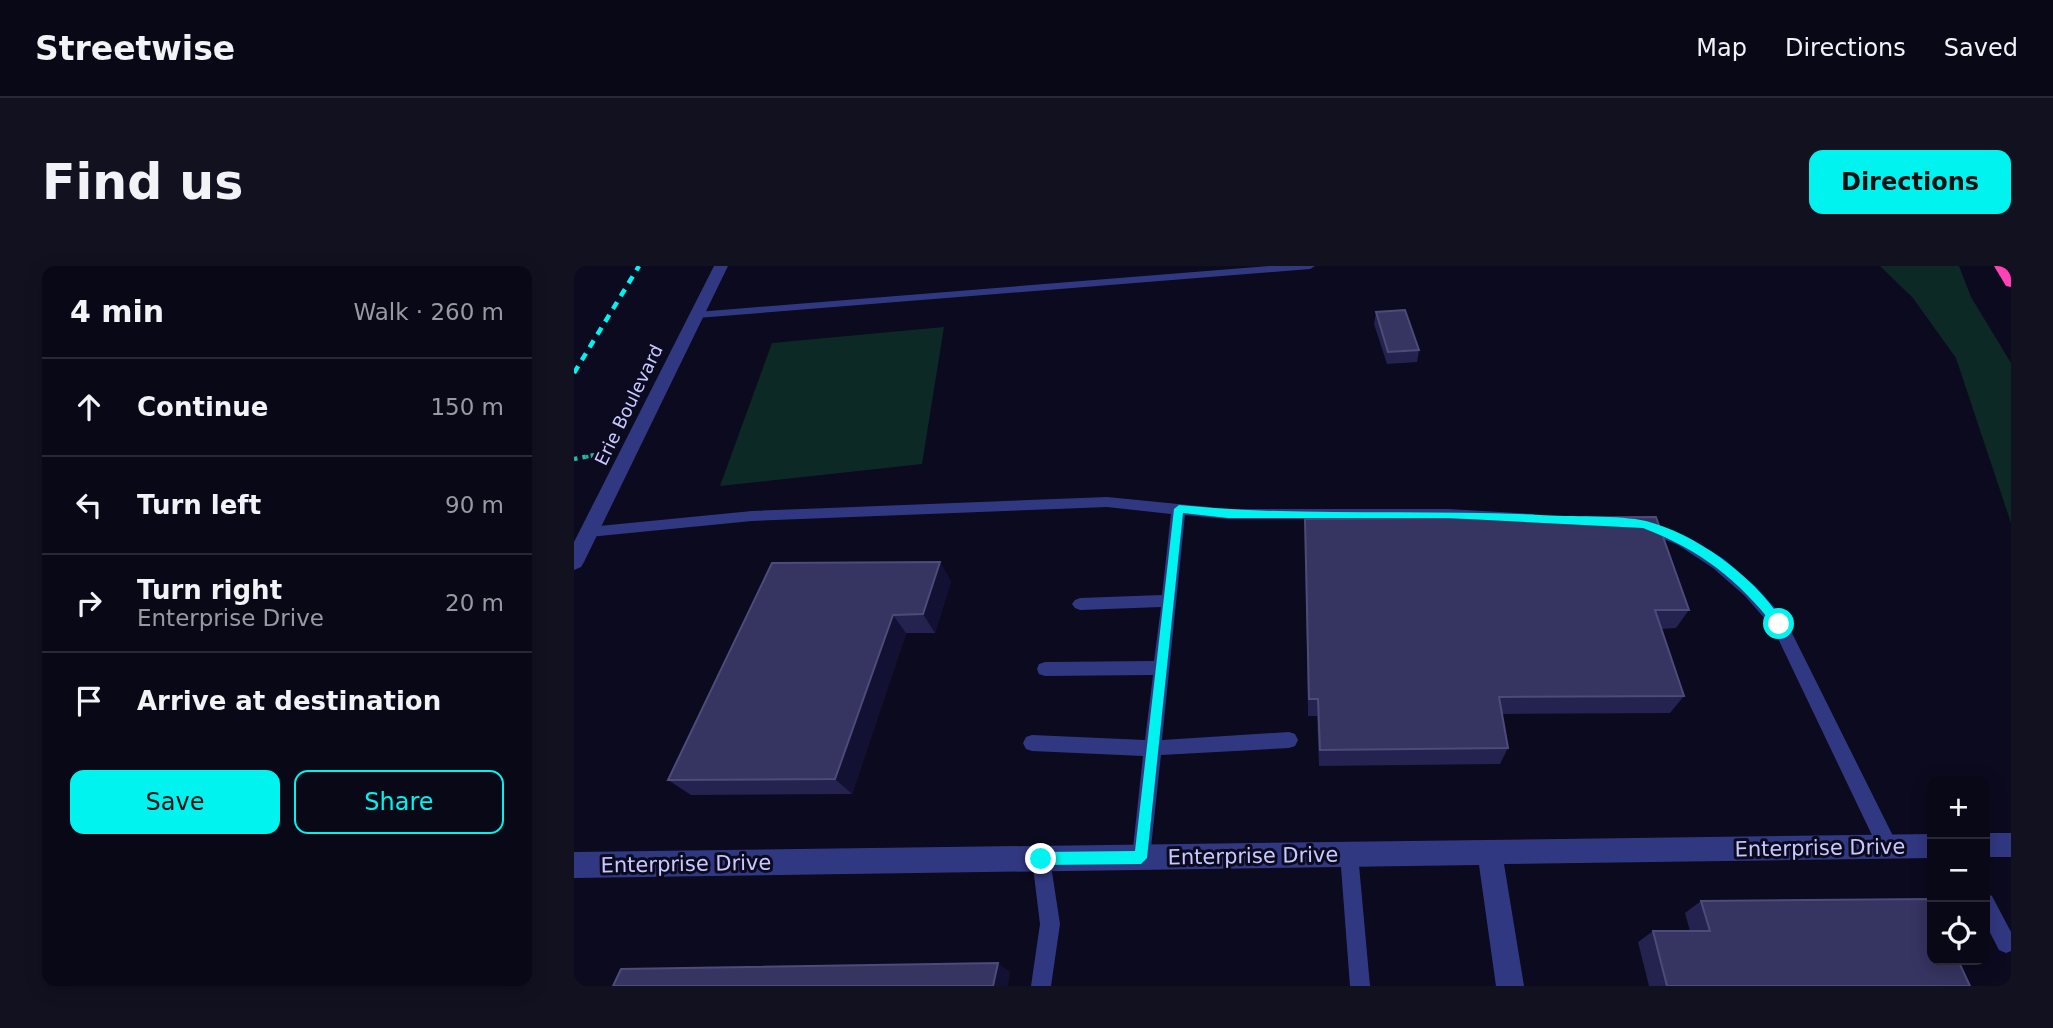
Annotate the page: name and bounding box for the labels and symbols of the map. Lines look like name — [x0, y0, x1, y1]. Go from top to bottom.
street label: Erie Boulevard — [590, 341, 667, 469]
route start — [1763, 608, 1794, 639]
street label: Enterprise Drive — [1734, 835, 1906, 861]
route end — [1025, 843, 1056, 874]
street label: Enterprise Drive — [1167, 843, 1339, 869]
street label: Enterprise Drive — [600, 851, 772, 877]

